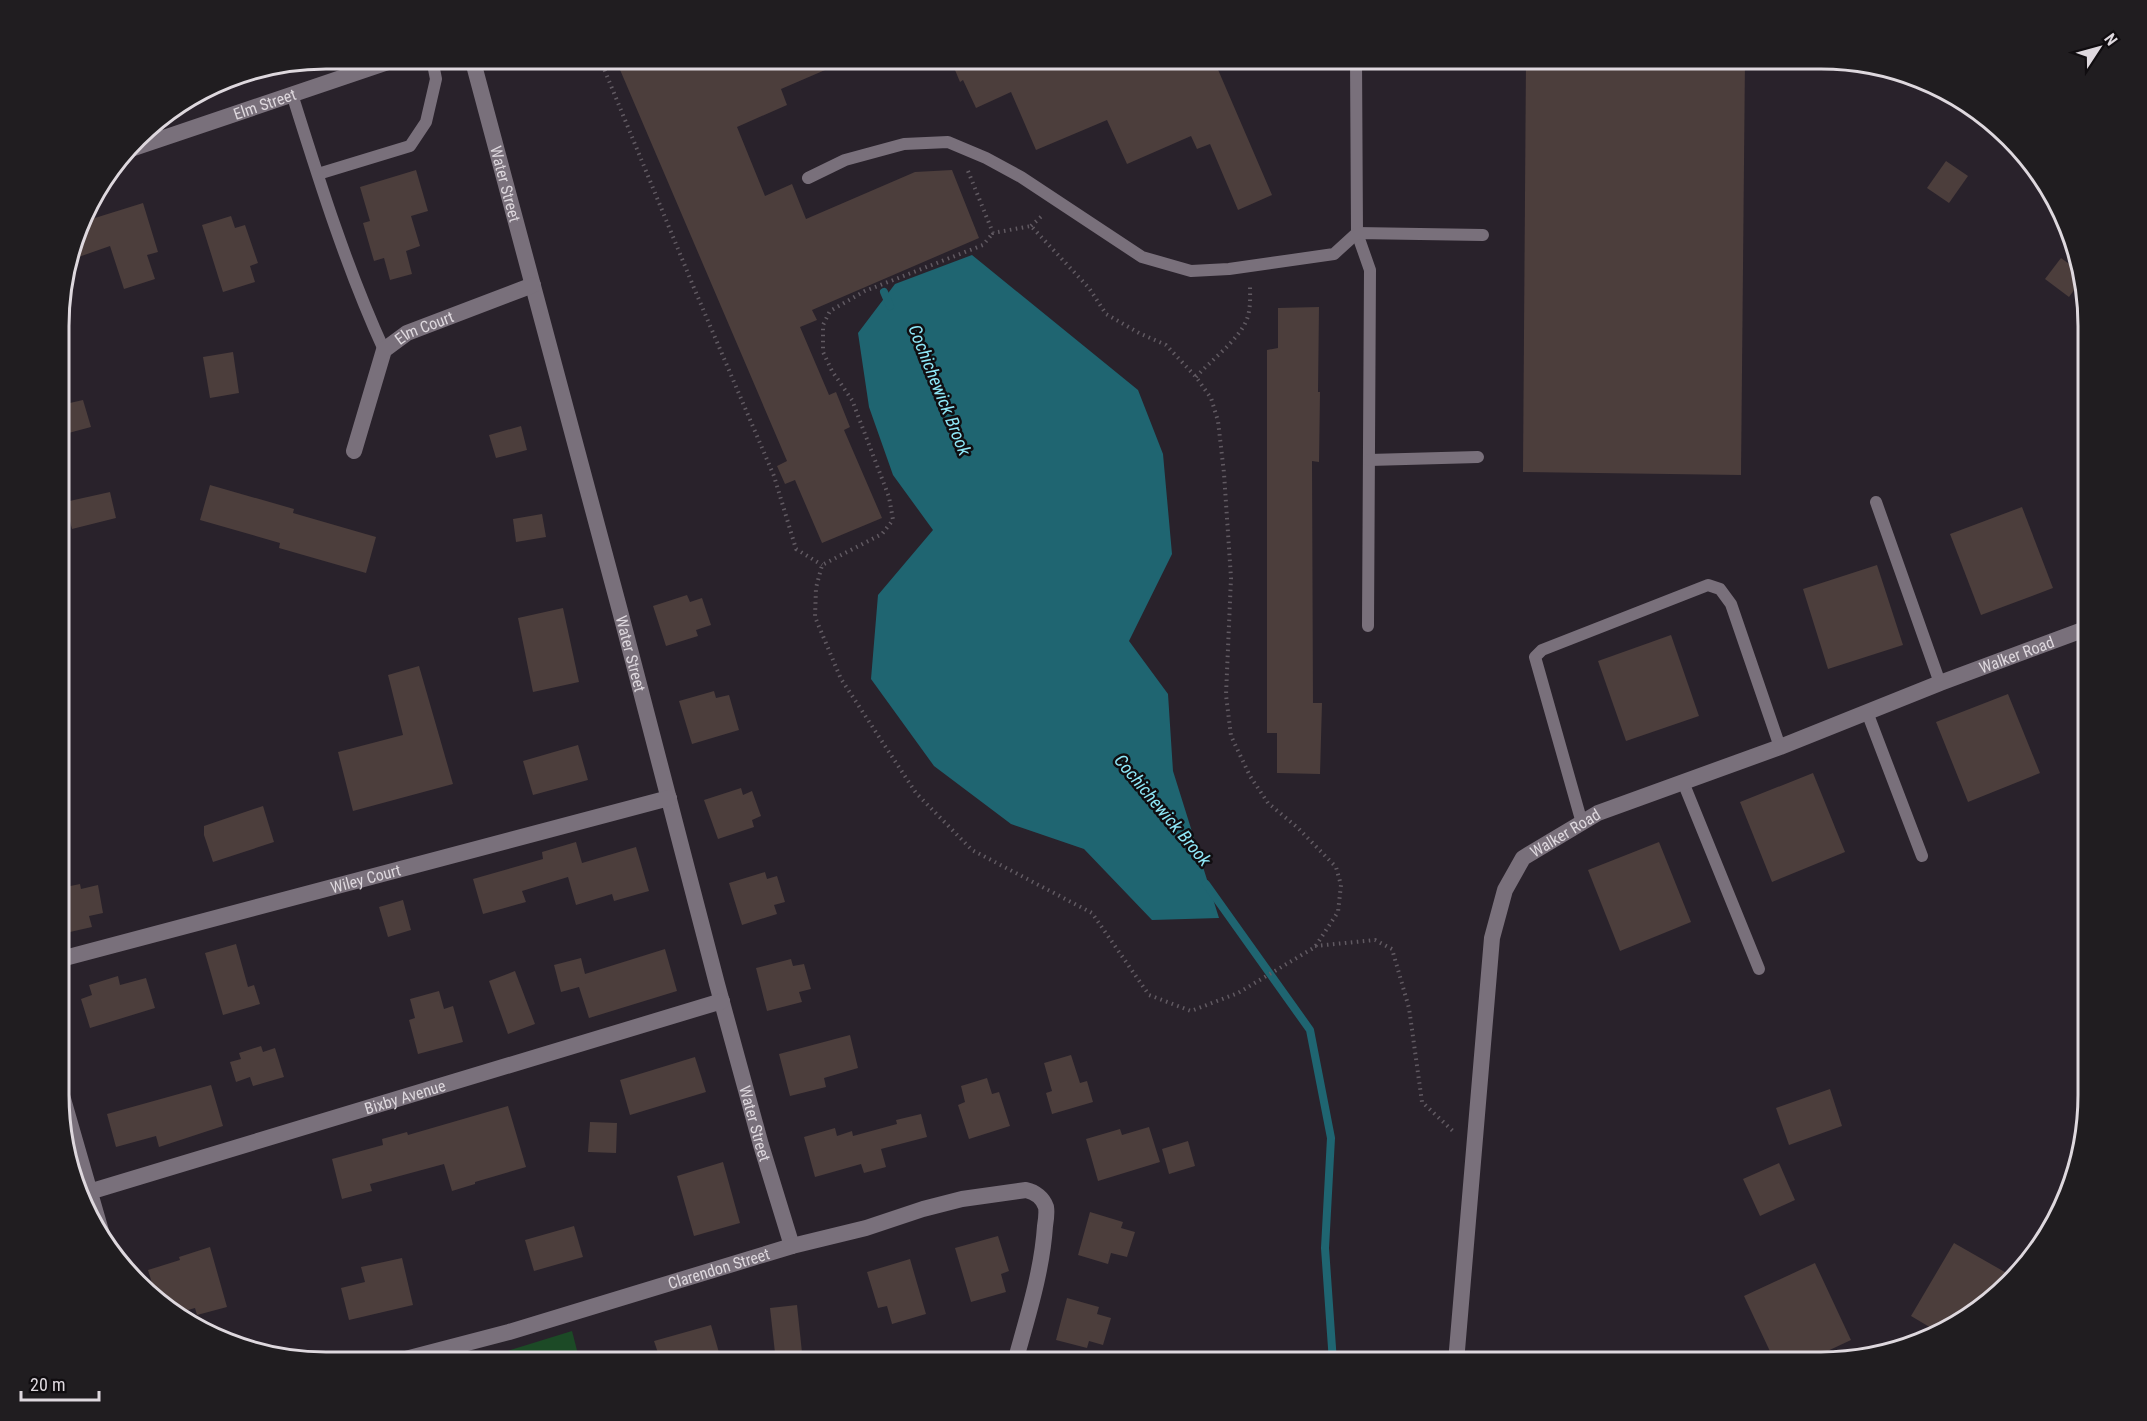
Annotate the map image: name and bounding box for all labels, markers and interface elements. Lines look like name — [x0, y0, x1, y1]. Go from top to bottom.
north arrow — [2069, 18, 2129, 78]
text: N — [2100, 30, 2121, 49]
street label: Elm Street — [231, 84, 299, 123]
street label: Water Street — [487, 144, 525, 224]
street label: Elm Court — [391, 307, 457, 348]
water label: Cochichewick Brook — [904, 321, 976, 460]
street label: Water Street — [612, 613, 650, 694]
street label: Walker Road — [1976, 632, 2057, 677]
water label: Cochichewick Brook — [1110, 750, 1217, 871]
street label: Walker Road — [1526, 804, 1604, 861]
street label: Wiley Court — [328, 860, 403, 897]
street label: Bixby Avenue — [362, 1075, 448, 1118]
street label: Water Street — [736, 1083, 775, 1164]
street label: Clarendon Street — [666, 1244, 772, 1293]
scale bar — [21, 1364, 99, 1402]
text: 20 m — [30, 1374, 65, 1395]

